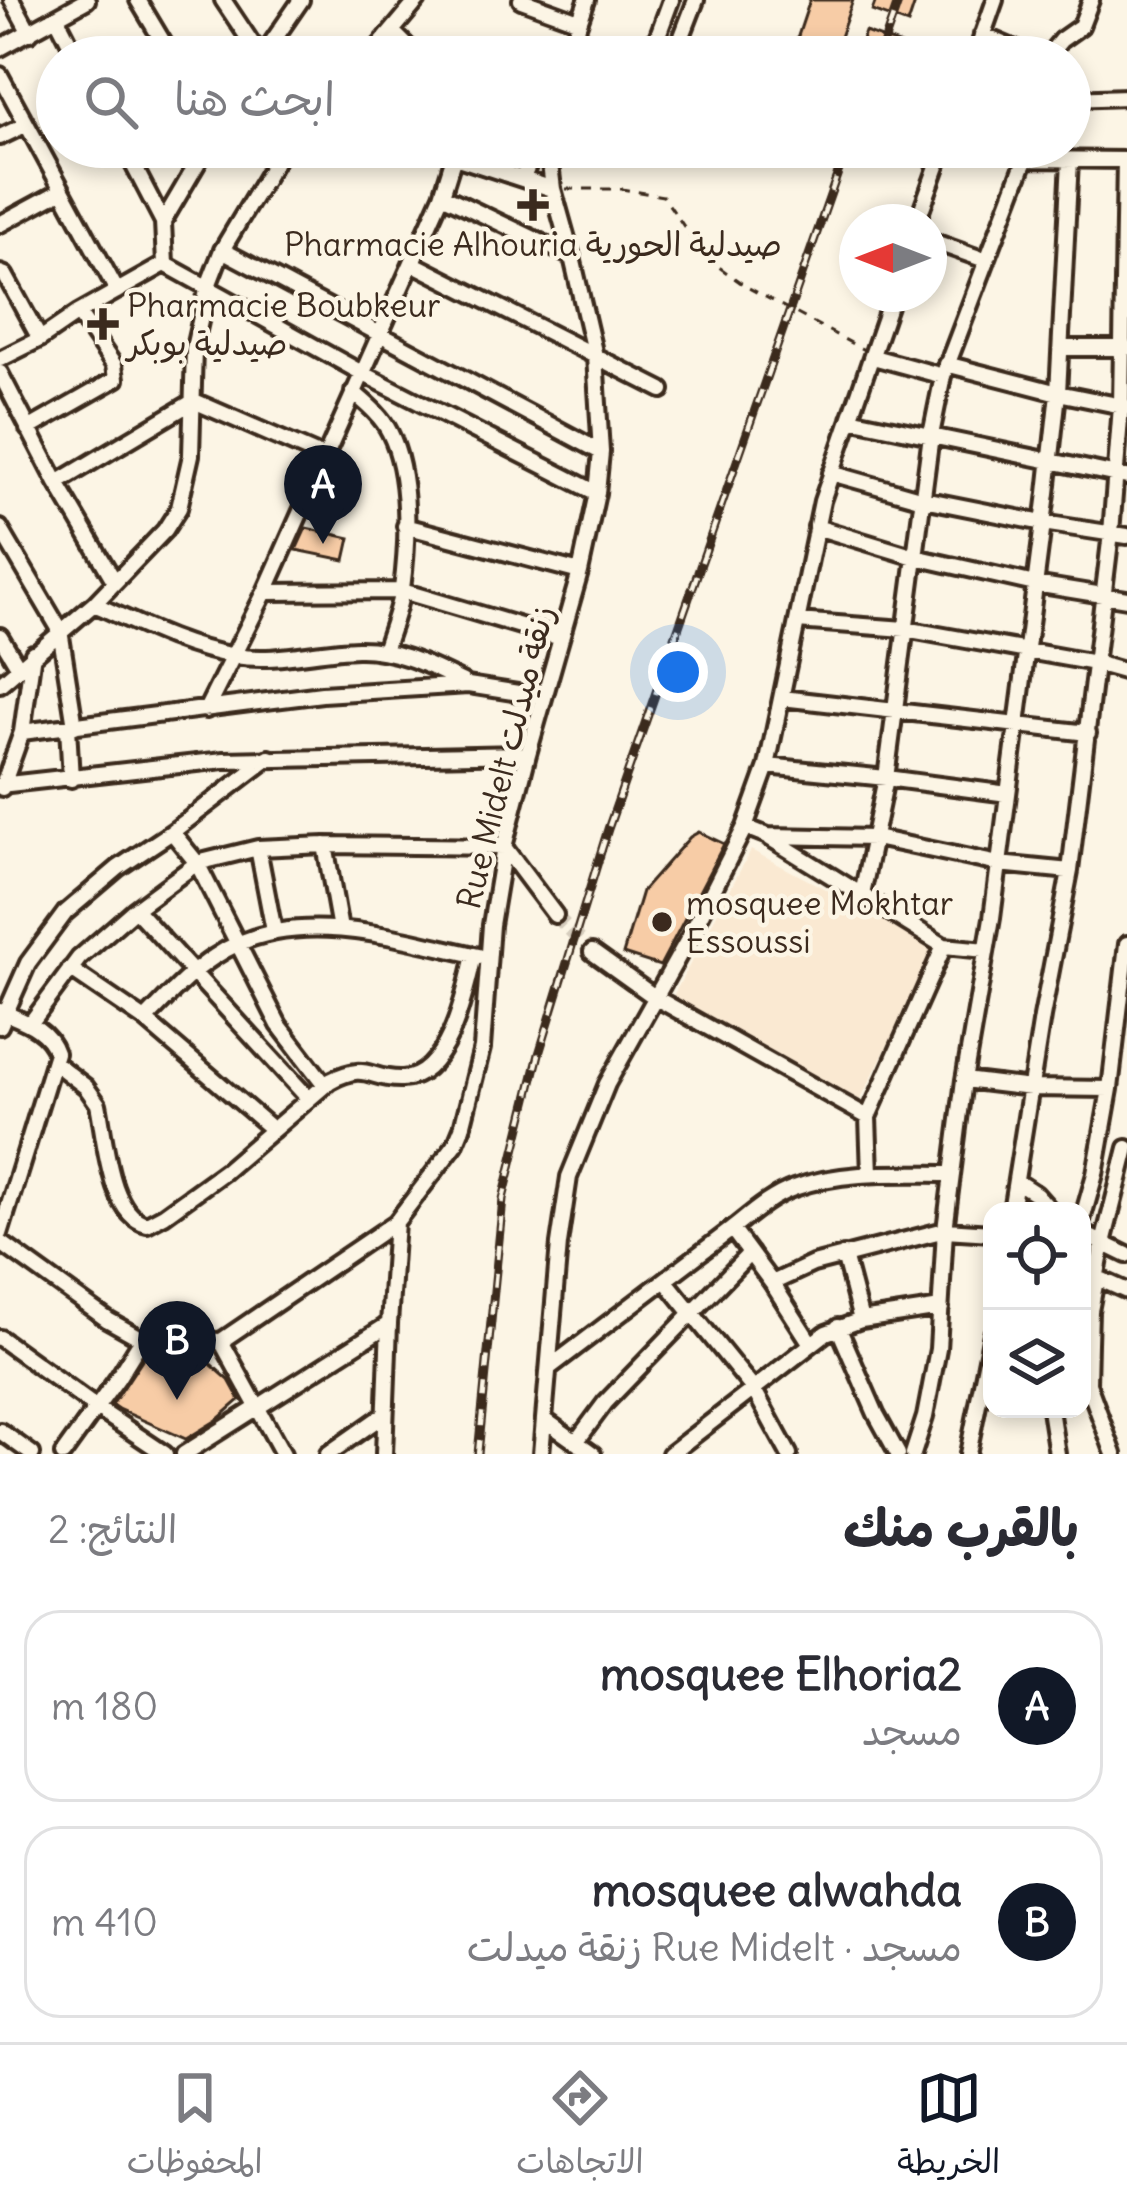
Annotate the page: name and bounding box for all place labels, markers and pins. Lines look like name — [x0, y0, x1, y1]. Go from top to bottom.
marker: Pharmacie Alhouria صيدلية الحورية — [520, 192, 546, 218]
place label: Pharmacie Alhouria صيدلية الحورية — [284, 223, 782, 265]
place label: Pharmacie Boubkeur صيدلية بوبكر — [124, 284, 440, 364]
marker: Pharmacie Boubkeur صيدلية بوبكر — [90, 311, 116, 337]
pin: A — [284, 445, 362, 544]
place label: mosquee Mokhtar Essoussi — [686, 882, 953, 962]
marker: mosquee Mokhtar Essoussi — [649, 909, 675, 935]
pin: B — [138, 1301, 216, 1400]

